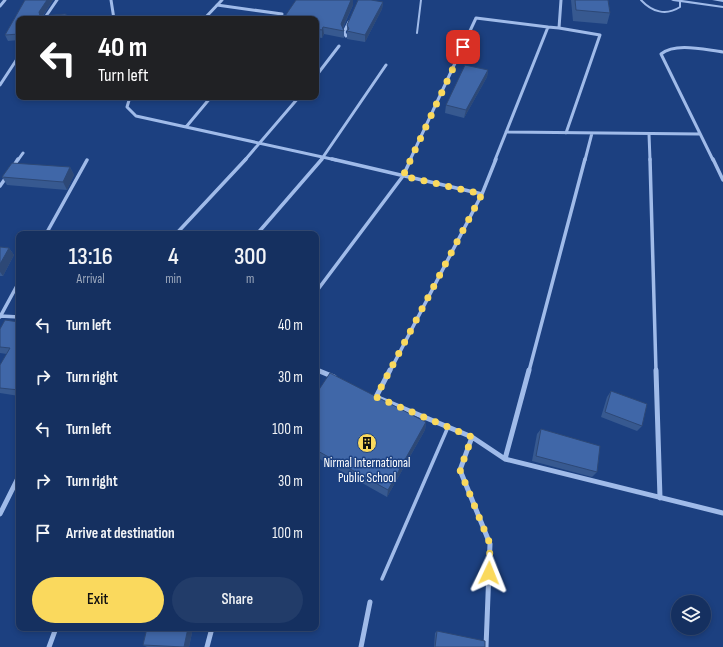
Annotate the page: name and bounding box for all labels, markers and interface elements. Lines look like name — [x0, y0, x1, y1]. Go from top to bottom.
pin — [446, 30, 480, 64]
text: 40 m — [98, 31, 147, 64]
icon: left — [32, 32, 84, 84]
icon: arrive — [452, 36, 474, 58]
text: Turn left — [98, 65, 149, 86]
text: 13:16 — [68, 242, 113, 271]
text: 4 — [168, 242, 179, 271]
text: 300 — [234, 242, 267, 271]
text: Arrival — [77, 271, 105, 287]
text: min — [165, 271, 182, 287]
text: m — [246, 271, 254, 287]
icon: left — [32, 314, 54, 336]
text: Turn left — [66, 316, 111, 335]
text: 40 m — [278, 316, 303, 335]
icon: right — [32, 366, 54, 388]
text: Turn right — [66, 368, 118, 387]
text: 30 m — [278, 368, 303, 387]
icon: left — [32, 418, 54, 440]
text: Turn left — [66, 420, 111, 439]
text: 100 m — [272, 420, 303, 439]
building icon: Nirmal International Public School — [356, 432, 378, 454]
place label: Nirmal International Public School — [323, 455, 411, 486]
icon: right — [32, 470, 54, 492]
text: Turn right — [66, 472, 118, 491]
text: 30 m — [278, 472, 303, 491]
icon: arrive — [32, 522, 54, 544]
text: Arrive at destination — [66, 524, 175, 543]
text: 100 m — [272, 524, 303, 543]
position arrow — [468, 552, 510, 594]
button: Exit — [32, 577, 164, 623]
button: Share — [172, 577, 303, 623]
map controls — [671, 595, 711, 635]
button: layers — [671, 595, 711, 635]

